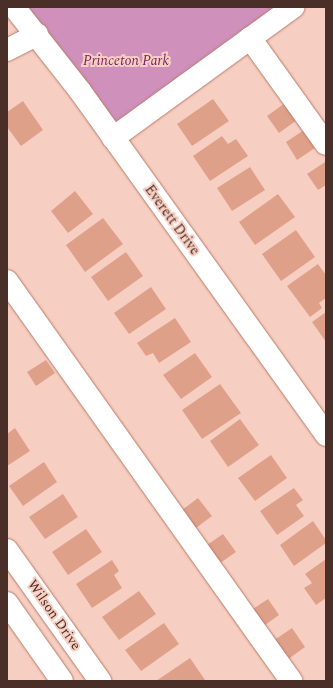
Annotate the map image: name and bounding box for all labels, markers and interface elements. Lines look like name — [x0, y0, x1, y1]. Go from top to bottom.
park label: Princeton Park — [83, 53, 169, 69]
street label: Everett Drive — [141, 182, 203, 258]
street label: Wilson Drive — [24, 577, 84, 653]

